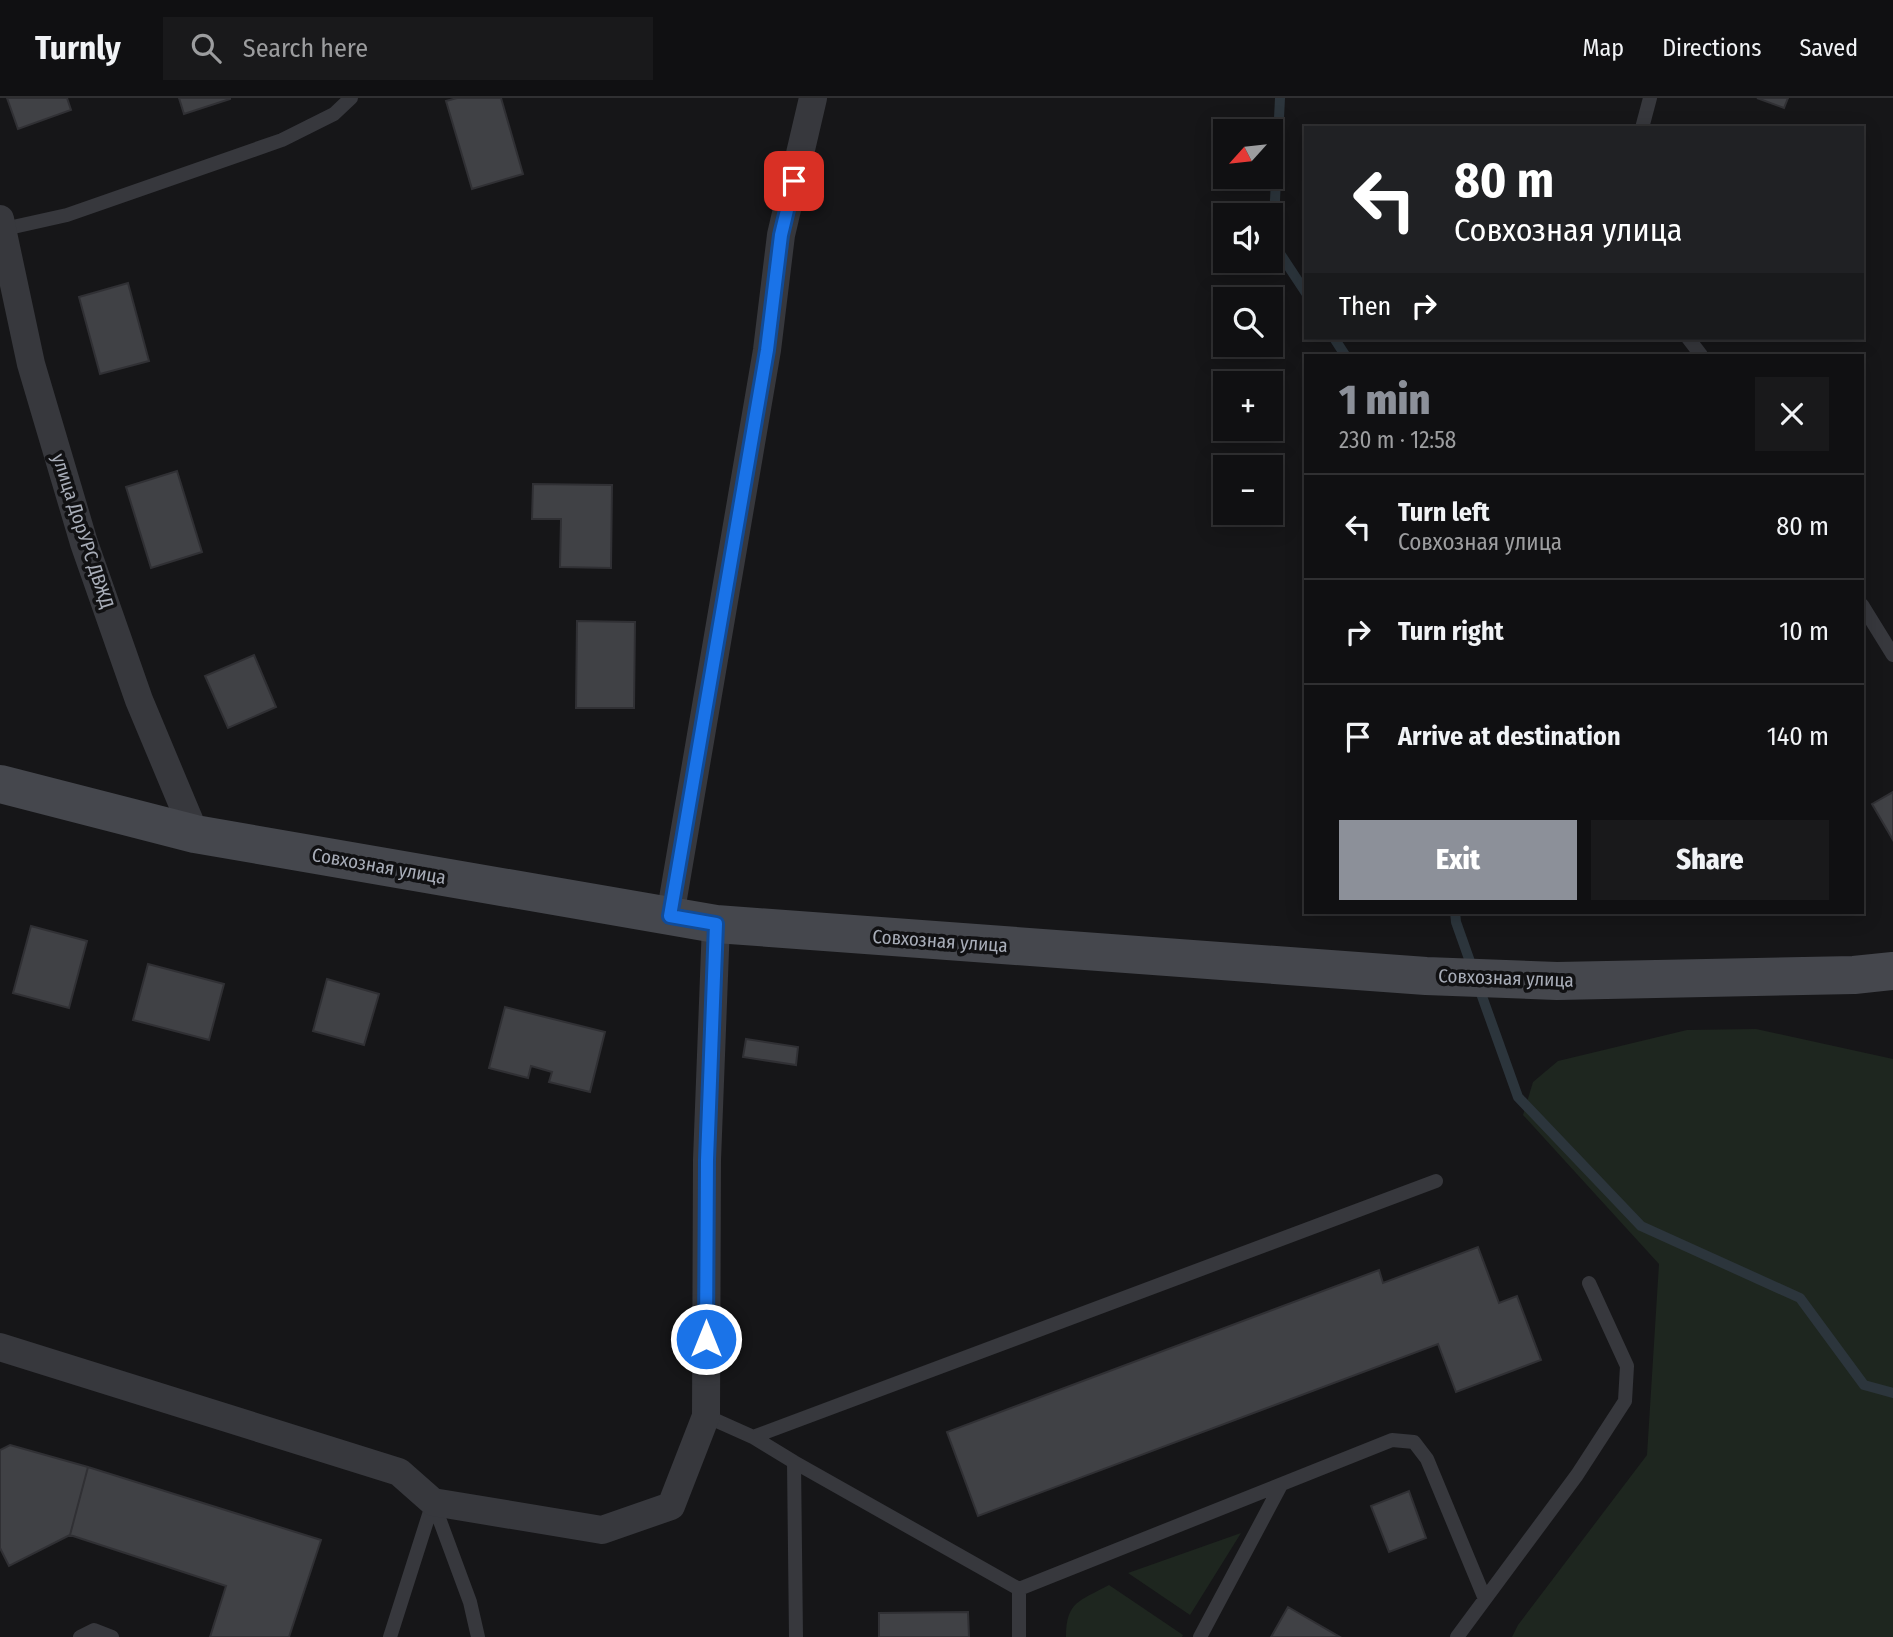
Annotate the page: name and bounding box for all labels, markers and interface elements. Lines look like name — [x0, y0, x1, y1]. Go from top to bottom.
search box — [163, 17, 653, 80]
text: Turnly — [35, 28, 121, 68]
icon: search — [187, 29, 225, 67]
text: Search here — [243, 33, 368, 64]
text: Map — [1583, 34, 1624, 62]
text: Directions — [1662, 34, 1761, 62]
text: Saved — [1799, 34, 1858, 62]
north arrow — [1213, 119, 1283, 189]
map controls — [1213, 119, 1283, 525]
pin — [764, 151, 824, 211]
text: 80 m — [1454, 151, 1554, 210]
icon: left — [1339, 154, 1430, 245]
icon: arrive — [775, 162, 813, 200]
button: sound — [1213, 203, 1283, 273]
text: Совхозная улица — [1454, 211, 1682, 249]
button: search — [1213, 287, 1283, 357]
icon: right — [1405, 287, 1443, 325]
text: Then — [1339, 291, 1391, 322]
button: + — [1213, 371, 1283, 441]
text: 1 min — [1339, 375, 1430, 425]
button: close — [1755, 377, 1829, 451]
text: 230 m · 12:58 — [1339, 426, 1456, 454]
street label: улица ДорУРС ДВЖД — [47, 451, 119, 611]
button: − — [1213, 455, 1283, 525]
text: Turn left — [1398, 497, 1490, 528]
icon: left — [1339, 508, 1377, 546]
text: 80 m — [1776, 511, 1829, 542]
text: Совхозная улица — [1398, 528, 1562, 556]
icon: right — [1339, 613, 1377, 651]
text: Turn right — [1398, 616, 1504, 647]
text: 10 m — [1779, 616, 1829, 647]
icon: arrive — [1339, 718, 1377, 756]
text: Arrive at destination — [1398, 721, 1621, 752]
text: 140 m — [1767, 721, 1829, 752]
button: Exit — [1339, 820, 1577, 900]
button: Share — [1591, 820, 1829, 900]
street label: Совхозная улица — [310, 843, 448, 889]
street label: Совхозная улица — [872, 925, 1008, 957]
street label: Совхозная улица — [1438, 964, 1574, 992]
position arrow — [669, 1302, 743, 1376]

